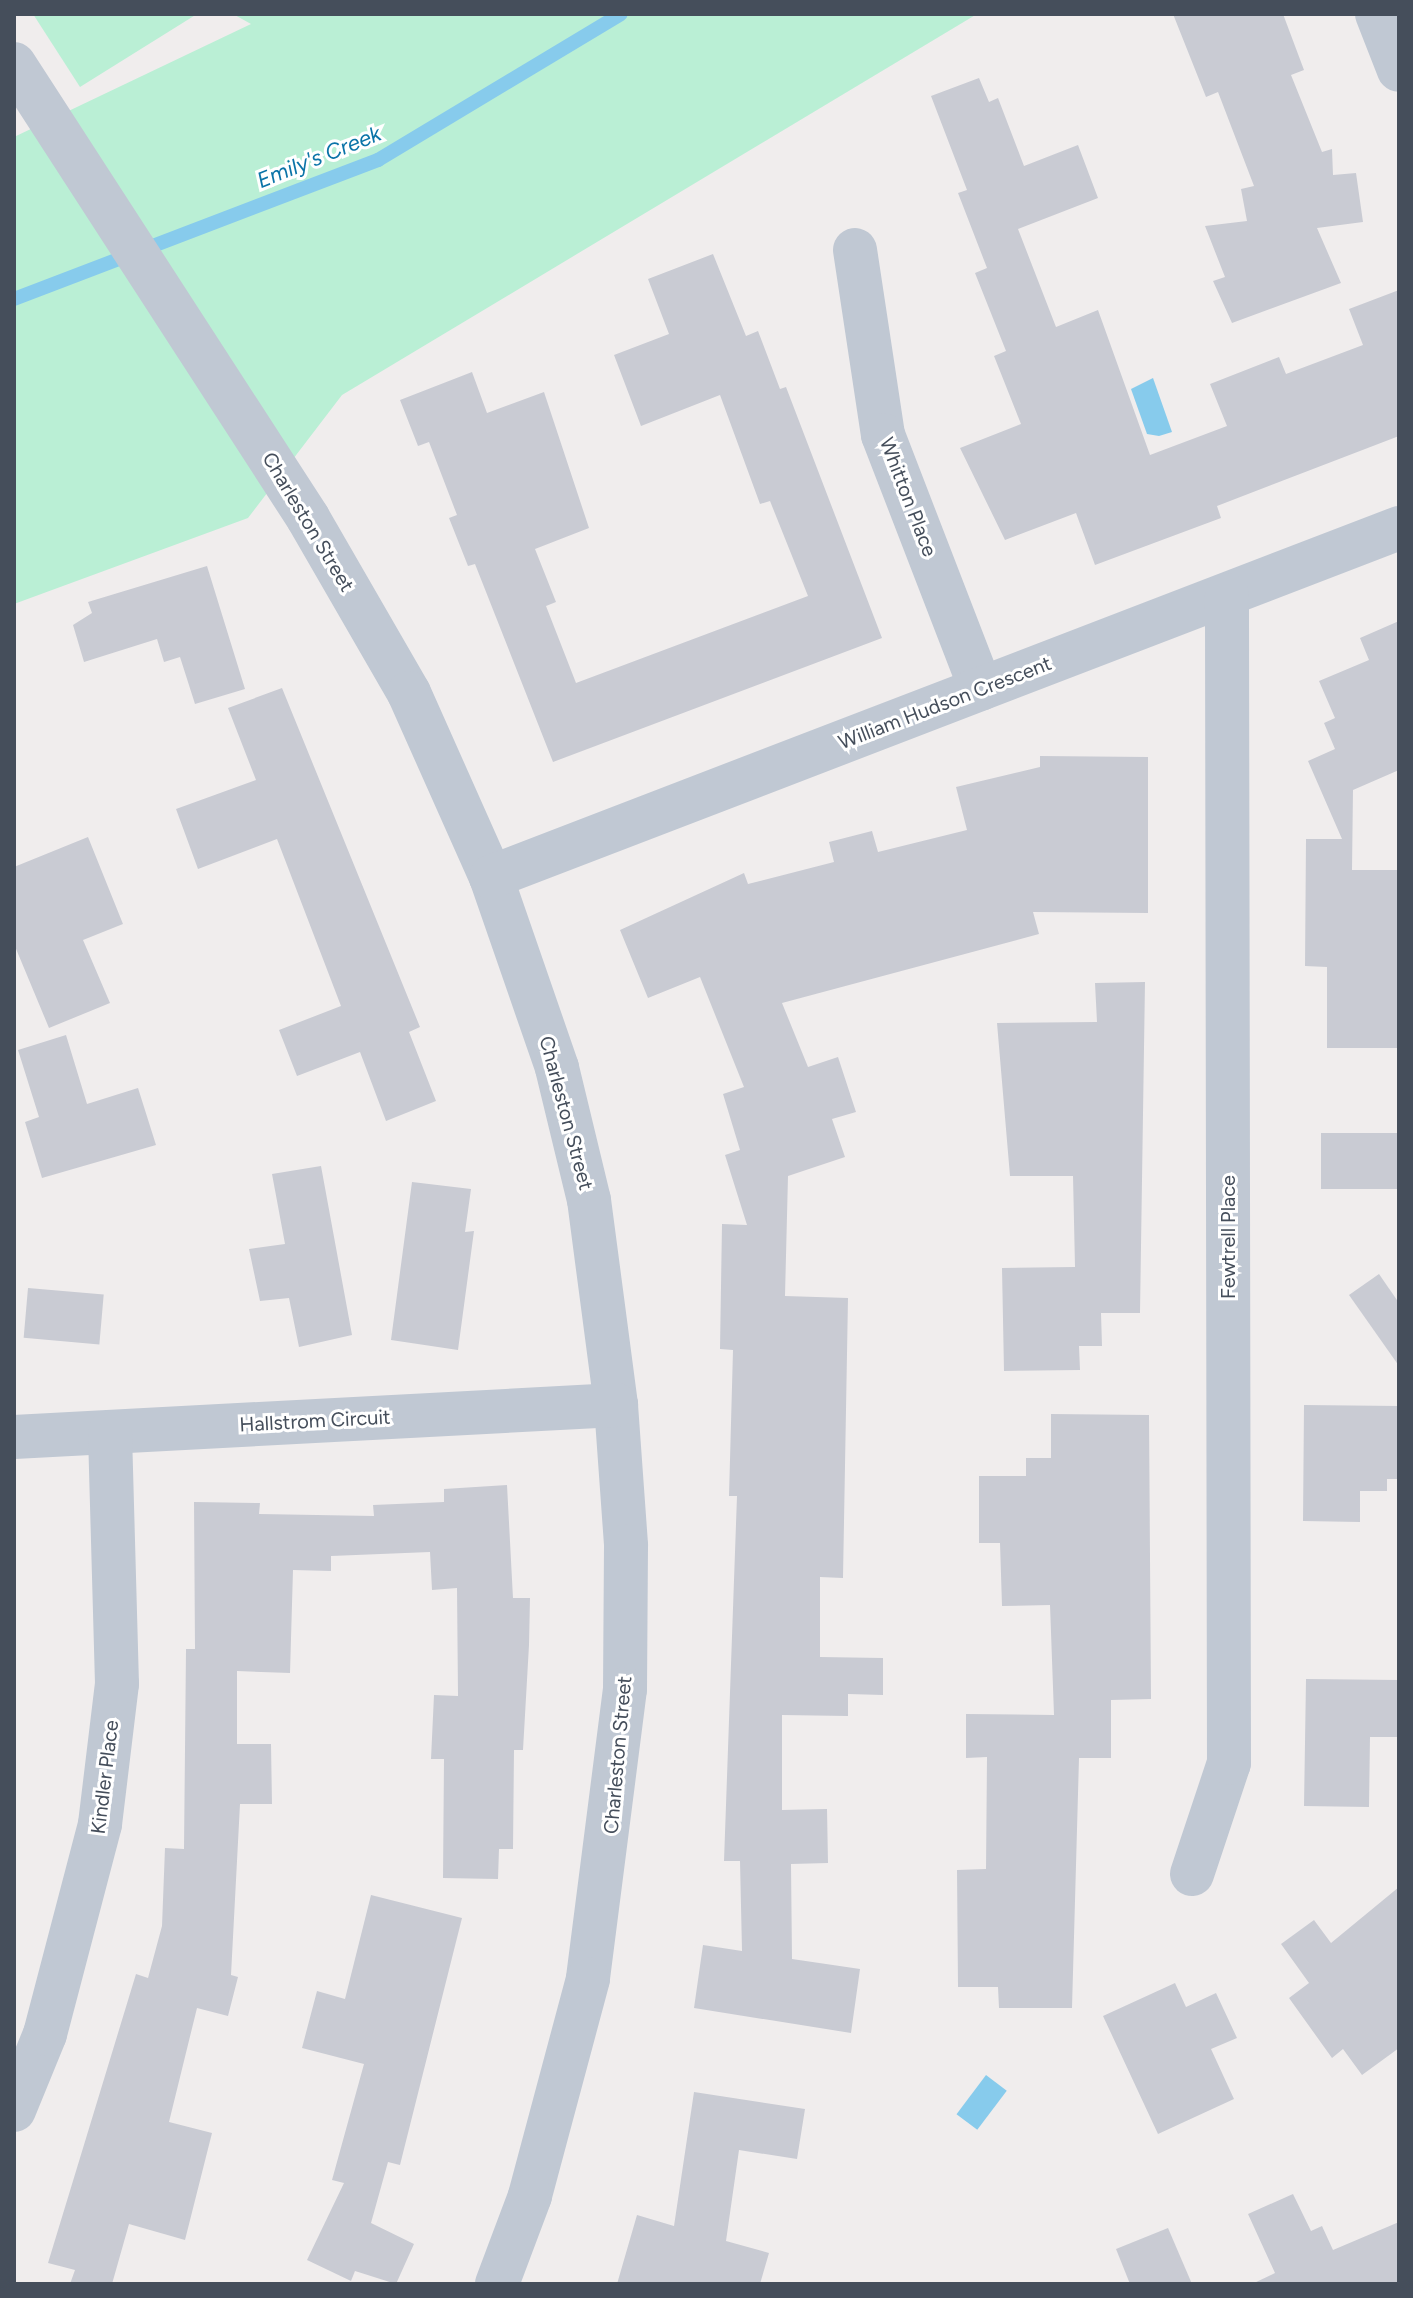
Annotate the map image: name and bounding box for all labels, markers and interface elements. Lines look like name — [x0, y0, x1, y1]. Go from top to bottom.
water label: Emily's Creek — [253, 120, 385, 194]
street label: Whitton Place — [874, 434, 942, 560]
street label: Charleston Street — [257, 448, 359, 596]
street label: William Hudson Crescent — [835, 651, 1055, 755]
street label: Charleston Street — [534, 1033, 598, 1193]
street label: Fewtrell Place — [1216, 1175, 1240, 1299]
street label: Hallstrom Circuit — [239, 1405, 391, 1437]
street label: Charleston Street — [599, 1675, 637, 1835]
street label: Kindler Place — [86, 1719, 124, 1835]

